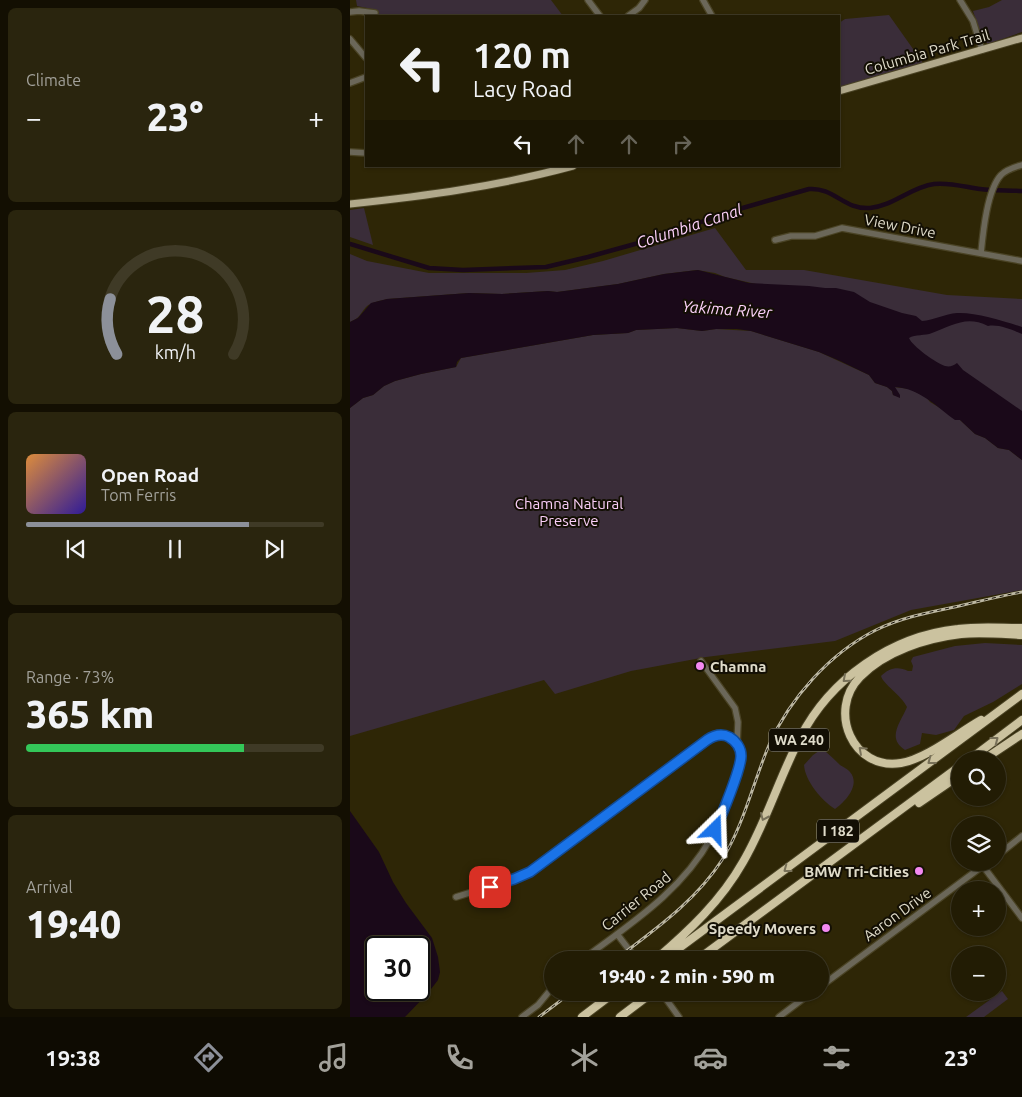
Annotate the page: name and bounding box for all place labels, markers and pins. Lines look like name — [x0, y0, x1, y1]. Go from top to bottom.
place label: Chamna — [710, 658, 766, 675]
marker: Chamna — [694, 660, 706, 672]
place label: BMW Tri-Cities — [804, 863, 909, 880]
marker: BMW Tri-Cities — [913, 865, 925, 877]
pin — [469, 866, 511, 908]
place label: Speedy Movers — [709, 920, 816, 937]
marker: Speedy Movers — [820, 922, 832, 934]

